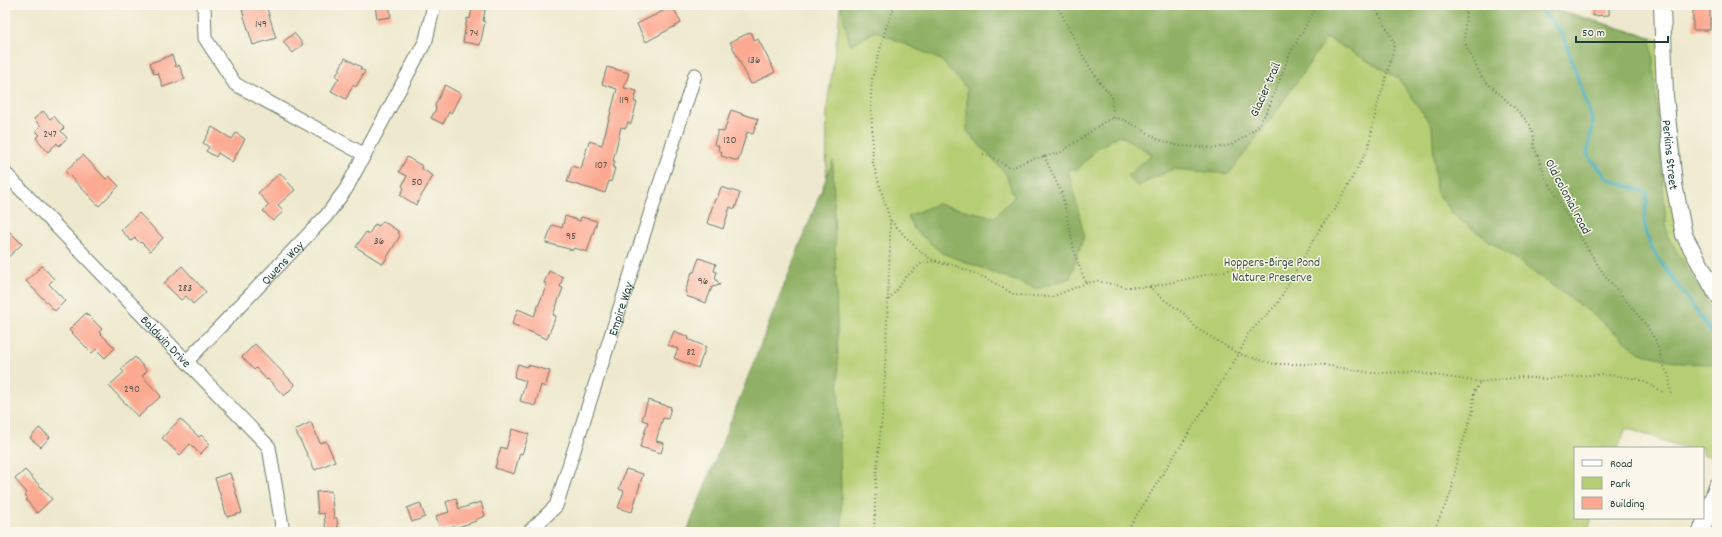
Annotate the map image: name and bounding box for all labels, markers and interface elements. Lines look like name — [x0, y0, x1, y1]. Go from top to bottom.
house number: 149 — [255, 17, 267, 33]
scale bar — [1576, 18, 1668, 44]
text: 50 m — [1582, 25, 1605, 42]
house number: 74 — [470, 26, 478, 42]
house number: 136 — [748, 53, 760, 69]
street label: Glacier trail — [1246, 60, 1287, 120]
house number: 119 — [619, 93, 629, 109]
street label: Perkins Street — [1656, 119, 1682, 192]
house number: 247 — [43, 127, 57, 143]
house number: 120 — [723, 133, 737, 149]
street label: Old colonial road — [1539, 156, 1595, 238]
house number: 107 — [595, 158, 607, 174]
house number: 50 — [411, 175, 423, 191]
house number: 95 — [566, 229, 576, 245]
house number: 36 — [374, 234, 384, 250]
street label: Owens Way — [258, 237, 310, 290]
park label: Hoppers-Birge Pond Nature Preserve — [1224, 254, 1320, 288]
house number: 96 — [698, 274, 708, 290]
street label: Empire Way — [604, 279, 640, 339]
house number: 283 — [178, 281, 192, 297]
street label: Baldwin Drive — [135, 312, 195, 373]
house number: 82 — [686, 345, 696, 361]
house number: 290 — [124, 382, 140, 398]
legend — [1574, 447, 1704, 519]
text: Road — [1610, 456, 1632, 473]
text: Park — [1610, 476, 1631, 493]
text: Building — [1610, 496, 1645, 513]

